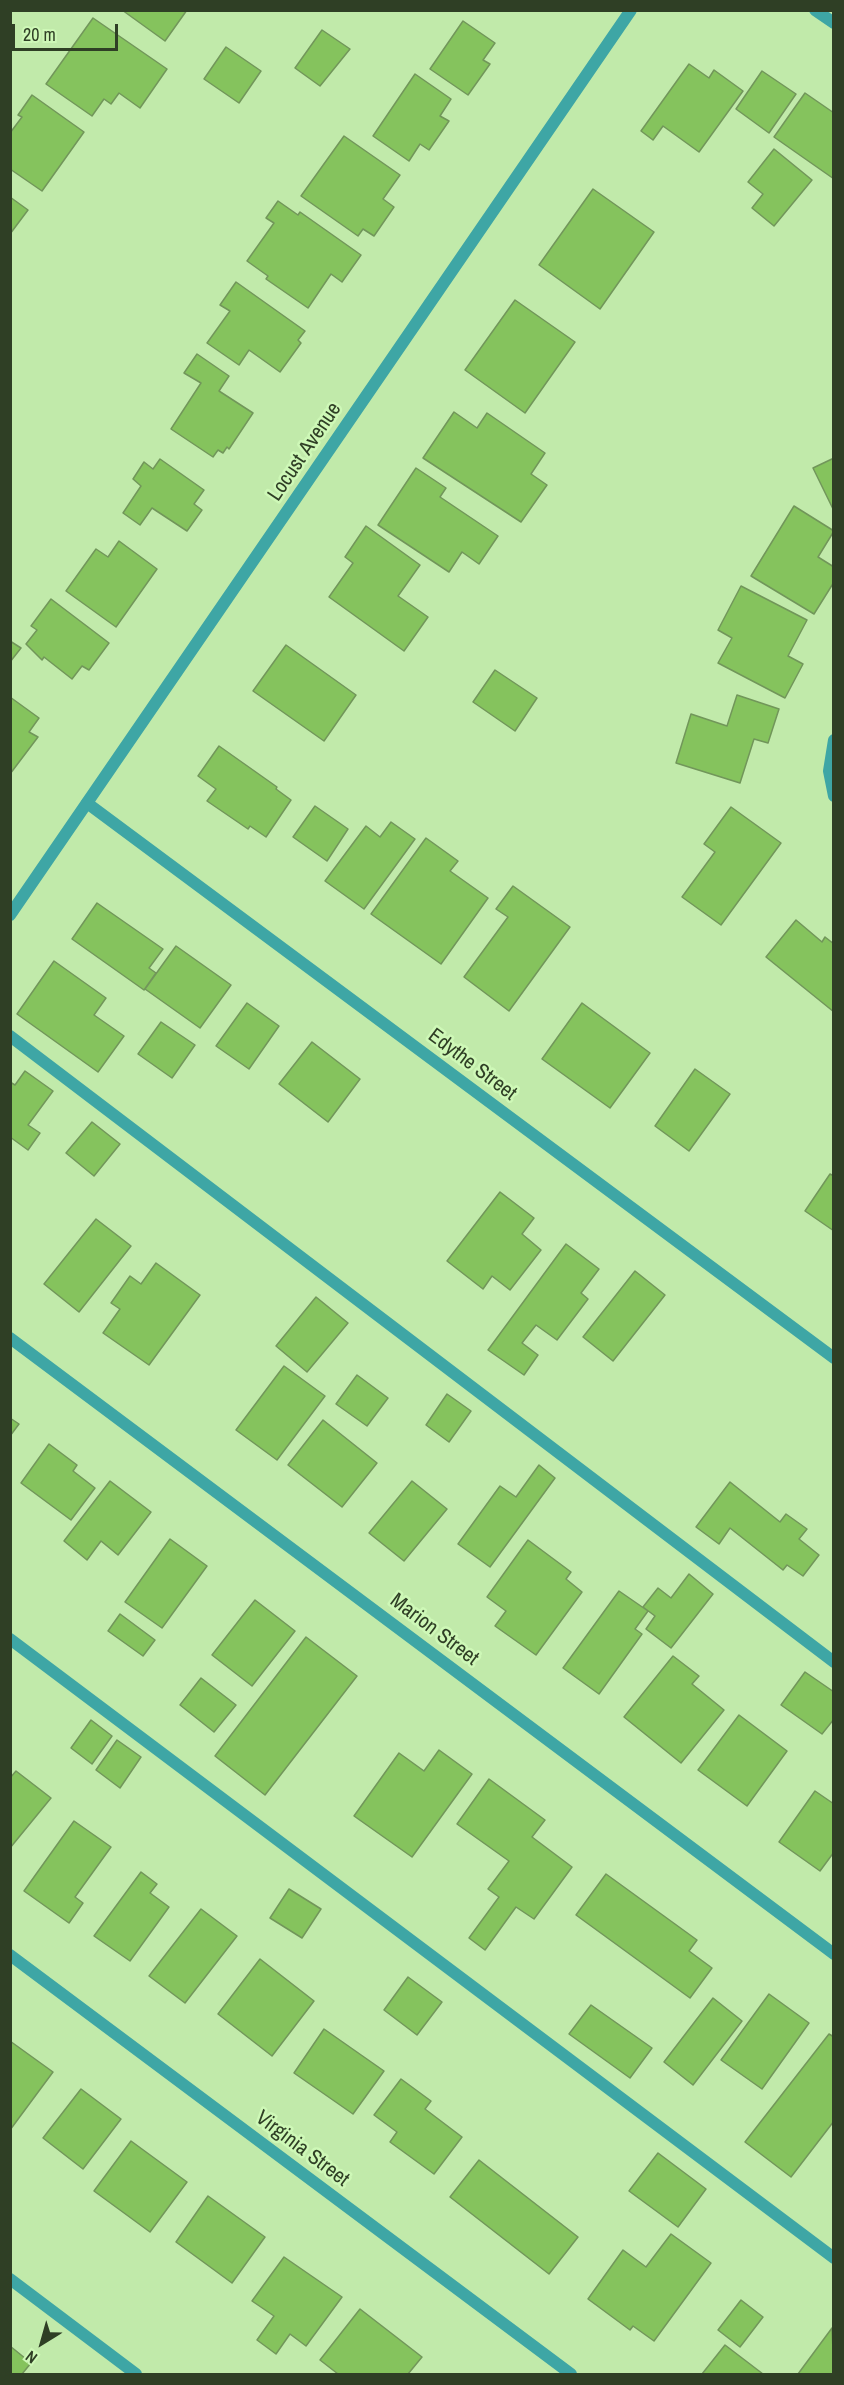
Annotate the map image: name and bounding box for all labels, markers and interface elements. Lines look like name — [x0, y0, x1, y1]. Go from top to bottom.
scale bar — [15, 12, 122, 50]
text: 20 m — [23, 22, 56, 47]
street label: Locust Avenue — [263, 398, 347, 506]
street label: Edythe Street — [423, 1024, 521, 1106]
street label: Marion Street — [385, 1589, 483, 1671]
street label: Virginia Street — [250, 2106, 354, 2192]
north arrow — [12, 2313, 72, 2373]
text: N — [21, 2346, 42, 2369]

